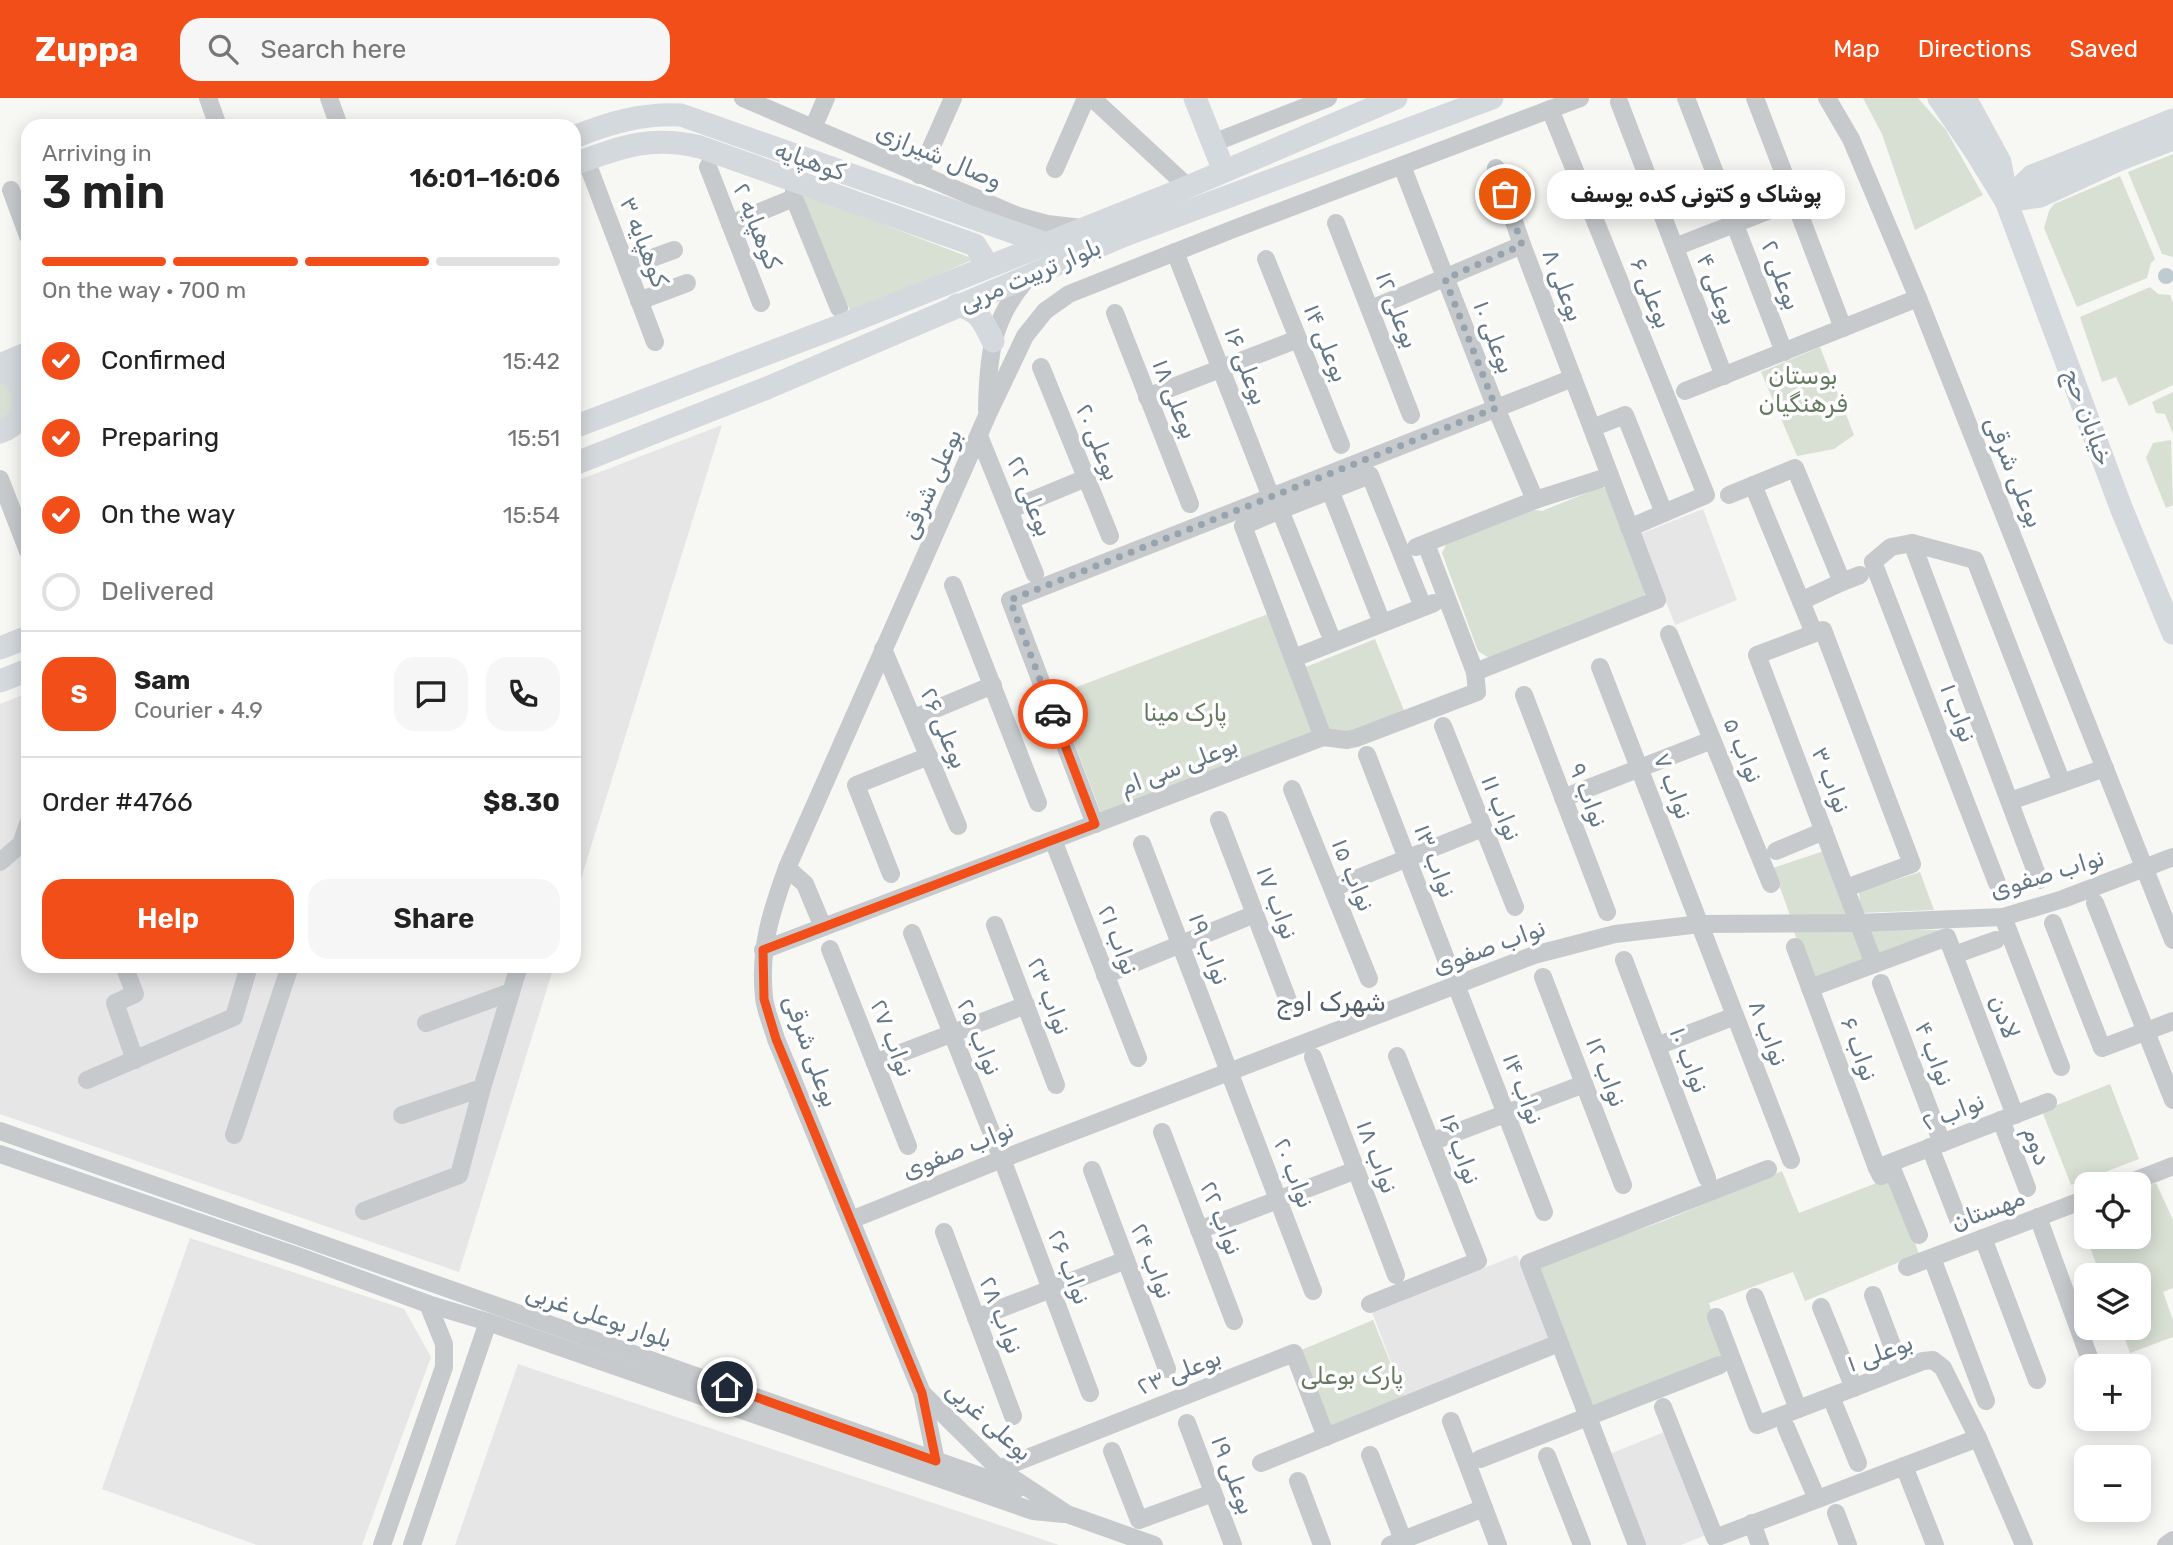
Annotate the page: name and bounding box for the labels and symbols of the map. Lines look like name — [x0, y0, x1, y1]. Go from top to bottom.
street label: وصال شیرازی — [872, 117, 1006, 195]
street label: کوهپایه — [770, 135, 849, 189]
pin — [1475, 164, 1535, 224]
callout: پوشاک و کتونی کده یوسف — [1547, 170, 1844, 218]
street label: کوهپایه ۲ — [725, 179, 787, 274]
street label: کوهپایه ۳ — [612, 193, 674, 292]
street label: بلوار تربیت مربی — [955, 233, 1105, 317]
street label: بوعلی ۲ — [1755, 236, 1807, 314]
street label: بوعلی ۸ — [1536, 244, 1590, 326]
street label: بوعلی ۴ — [1691, 249, 1743, 329]
street label: بوعلی ۶ — [1624, 254, 1678, 332]
street label: بوعلی ۱۲ — [1370, 268, 1424, 352]
street label: بوعلی ۱۰ — [1467, 297, 1521, 377]
street label: بوعلی ۱۴ — [1298, 300, 1354, 386]
street label: بوعلی ۱۶ — [1218, 323, 1274, 409]
street label: بوعلی ۱۸ — [1146, 355, 1204, 443]
park label: بوستان فرهنگیان — [1759, 362, 1847, 418]
street label: خیابان حج — [2055, 365, 2118, 470]
street label: بوعلی ۲۰ — [1070, 400, 1126, 484]
street label: بوعلی شرقی — [1979, 412, 2049, 532]
street label: بوعلی شرقی — [894, 425, 968, 543]
street label: بوعلی ۲۲ — [1001, 452, 1059, 540]
courier — [1018, 679, 1088, 749]
street label: نواب ۱ — [1934, 680, 1982, 746]
street label: بوعلی ۲۶ — [914, 683, 974, 773]
park label: پارک مینا — [1143, 699, 1227, 729]
street label: نواب ۵ — [1717, 713, 1769, 787]
street label: بوعلی سی ام — [1116, 731, 1242, 803]
street label: نواب ۳ — [1806, 743, 1856, 817]
street label: نواب ۷ — [1648, 749, 1698, 823]
street label: نواب ۹ — [1563, 759, 1613, 831]
street label: نواب ۱۱ — [1475, 771, 1527, 845]
street label: نواب ۱۳ — [1408, 820, 1462, 902]
street label: نواب ۱۵ — [1326, 835, 1380, 915]
street label: نواب صفوی — [1986, 843, 2108, 905]
street label: نواب ۱۷ — [1250, 862, 1304, 944]
street label: نواب ۲۱ — [1092, 901, 1144, 979]
street label: نواب ۱۹ — [1183, 909, 1235, 989]
street label: نواب صفوی — [1429, 914, 1549, 980]
street label: نواب ۲۳ — [1021, 953, 1077, 1039]
district label: شهرک اوج — [1276, 987, 1386, 1020]
street label: بوعلی شرقی — [778, 991, 844, 1111]
street label: لادن — [1983, 991, 2025, 1043]
street label: نواب ۲۷ — [865, 995, 919, 1081]
street label: نواب ۲۵ — [951, 995, 1007, 1079]
street label: نواب ۸ — [1743, 996, 1793, 1070]
street label: نواب ۶ — [1835, 1013, 1883, 1085]
street label: نواب ۴ — [1909, 1018, 1959, 1090]
street label: نواب ۱۰ — [1664, 1023, 1714, 1097]
street label: نواب ۱۲ — [1580, 1033, 1632, 1111]
street label: نواب ۱۴ — [1497, 1049, 1549, 1129]
street label: نواب ۲ — [1918, 1087, 1988, 1137]
street label: نواب ۱۶ — [1434, 1110, 1486, 1188]
street label: نواب صفوی — [898, 1115, 1018, 1185]
street label: نواب ۱۸ — [1350, 1116, 1404, 1198]
street label: دوم — [2015, 1123, 2057, 1170]
street label: نواب ۲۰ — [1268, 1134, 1320, 1212]
street label: نواب ۲۲ — [1194, 1177, 1248, 1259]
street label: مهستان — [1947, 1183, 2029, 1237]
street label: نواب ۲۴ — [1125, 1219, 1179, 1303]
street label: نواب ۲۶ — [1042, 1226, 1096, 1308]
street label: نواب ۲۸ — [974, 1272, 1028, 1358]
street label: بلوار بوعلی غربی — [522, 1278, 676, 1354]
street label: بوعلی ۱ — [1843, 1328, 1917, 1378]
street label: بوعلی ۲۳ — [1133, 1343, 1225, 1401]
pin — [697, 1357, 757, 1417]
park label: پارک بوعلی — [1301, 1362, 1403, 1392]
street label: بوعلی غربی — [940, 1375, 1038, 1467]
street label: بوعلی ۱۹ — [1205, 1432, 1261, 1518]

